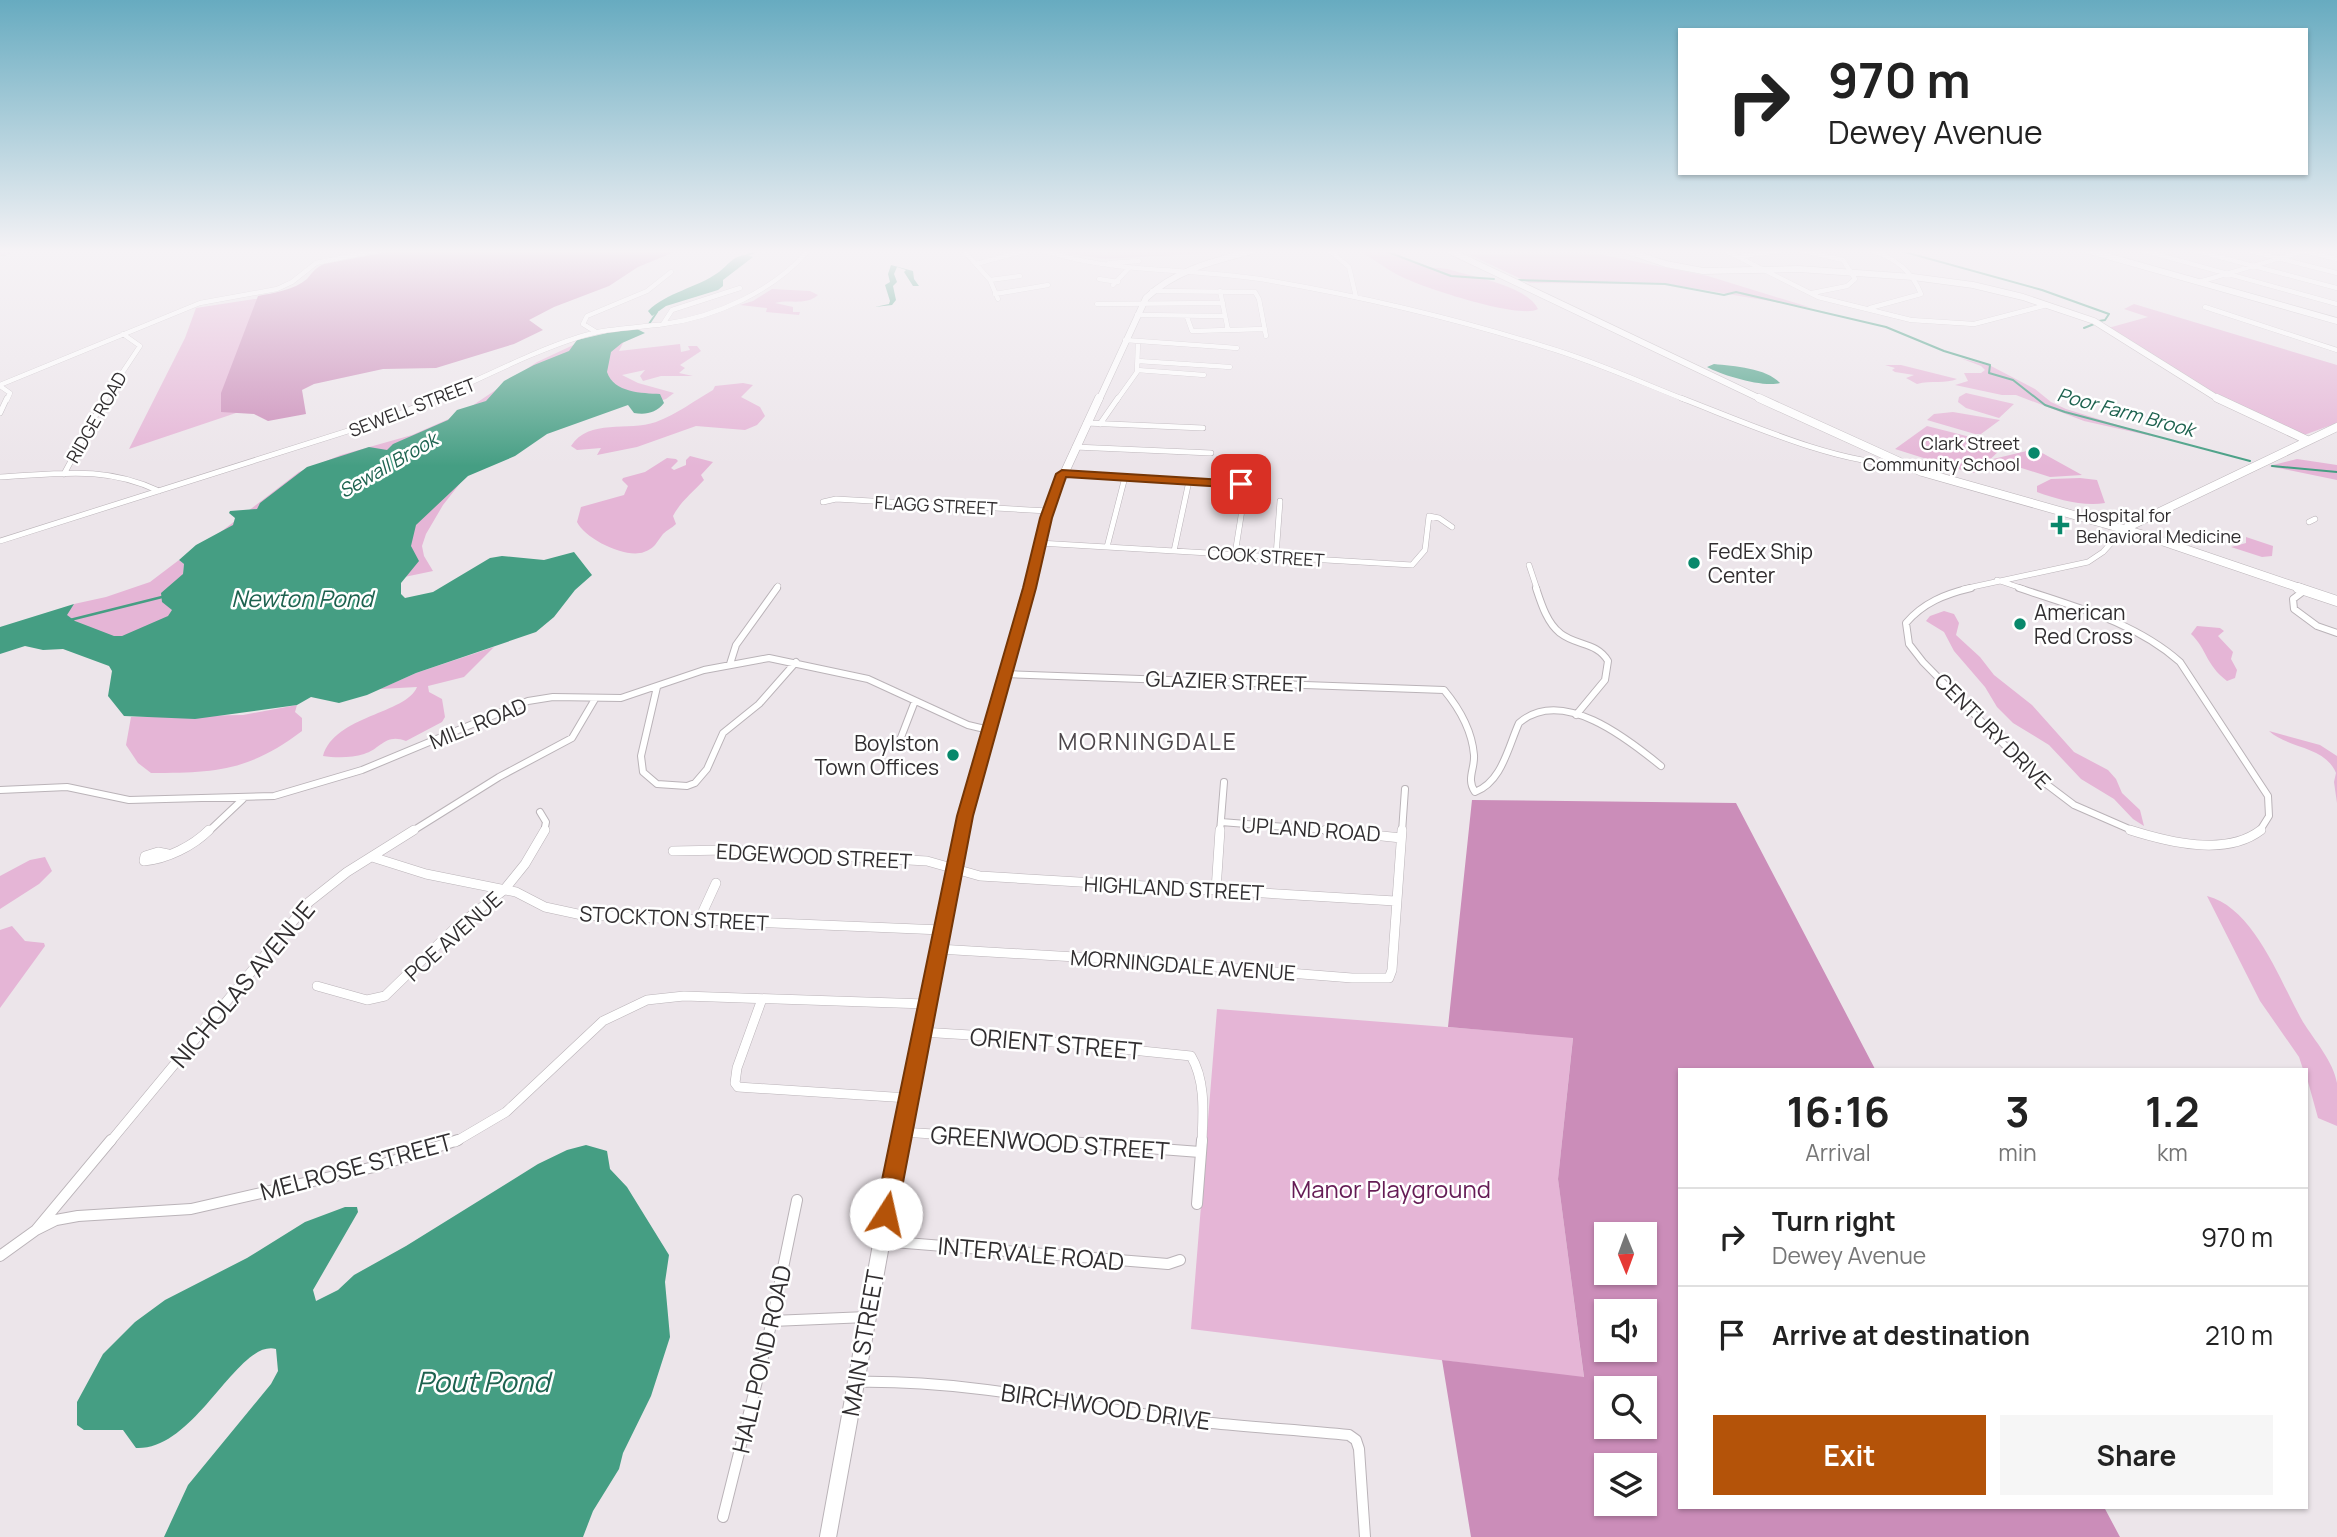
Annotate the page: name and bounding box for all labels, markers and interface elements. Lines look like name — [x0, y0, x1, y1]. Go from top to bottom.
text: 970 m — [1828, 46, 1971, 113]
icon: right — [1713, 56, 1804, 147]
text: Dewey Avenue — [1828, 110, 2043, 154]
street label: RIDGE ROAD — [60, 367, 132, 467]
street label: SEWELL STREET — [345, 372, 479, 442]
water label: Poor Farm Brook — [2054, 381, 2200, 444]
water label: Sewall Brook — [334, 425, 444, 504]
place label: Clark Street Community School — [1863, 431, 2020, 476]
marker: Clark Street Community School — [2026, 445, 2042, 461]
pin — [1211, 454, 1271, 514]
icon: arrive — [1222, 465, 1260, 503]
street label: FLAGG STREET — [874, 490, 998, 520]
place label: Hospital for Behavioral Medicine — [2076, 503, 2241, 548]
marker: Hospital for Behavioral Medicine — [2050, 515, 2070, 535]
place label: FedEx Ship Center — [1708, 537, 1813, 589]
street label: COOK STREET — [1207, 540, 1326, 572]
marker: FedEx Ship Center — [1686, 555, 1702, 571]
water label: Newton Pond — [231, 582, 376, 614]
place label: American Red Cross — [2034, 598, 2133, 650]
marker: American Red Cross — [2012, 616, 2028, 632]
street label: GLAZIER STREET — [1145, 664, 1308, 698]
street label: CENTURY DRIVE — [1929, 667, 2057, 795]
street label: MILL ROAD — [425, 691, 531, 755]
district label: MORNINGDALE — [1058, 725, 1238, 757]
place label: Boylston Town Offices — [814, 729, 939, 781]
marker: Boylston Town Offices — [945, 747, 961, 763]
street label: UPLAND ROAD — [1240, 810, 1382, 848]
street label: EDGEWOOD STREET — [715, 837, 913, 875]
street label: HIGHLAND STREET — [1083, 869, 1265, 907]
street label: POE AVENUE — [398, 885, 508, 987]
street label: NICHOLAS AVENUE — [162, 894, 322, 1074]
street label: STOCKTON STREET — [579, 899, 770, 937]
street label: MORNINGDALE AVENUE — [1069, 943, 1297, 987]
street label: ORIENT STREET — [969, 1019, 1144, 1067]
text: 16:16 — [1786, 1082, 1890, 1140]
text: 3 — [2005, 1082, 2030, 1140]
text: 1.2 — [2145, 1082, 2200, 1140]
street label: GREENWOOD STREET — [929, 1117, 1171, 1167]
street label: MELROSE STREET — [256, 1124, 456, 1208]
text: Arrival — [1805, 1136, 1871, 1168]
text: min — [1998, 1136, 2037, 1168]
text: km — [2157, 1136, 2188, 1168]
park label: Manor Playground — [1291, 1172, 1491, 1205]
position arrow — [849, 1177, 923, 1251]
text: Turn right — [1772, 1203, 1896, 1239]
icon: right — [1713, 1218, 1751, 1256]
text: 970 m — [2201, 1219, 2273, 1255]
north arrow — [1594, 1222, 1657, 1284]
map controls — [1594, 1222, 1657, 1516]
street label: INTERVALE ROAD — [936, 1228, 1126, 1278]
text: Dewey Avenue — [1772, 1239, 1926, 1271]
street label: HALL POND ROAD — [723, 1262, 799, 1456]
street label: MAIN STREET — [833, 1267, 891, 1419]
button: sound — [1594, 1299, 1657, 1362]
icon: arrive — [1713, 1316, 1751, 1354]
text: Arrive at destination — [1772, 1317, 2030, 1353]
text: 210 m — [2205, 1317, 2273, 1353]
water label: Pout Pond — [416, 1362, 553, 1400]
street label: BIRCHWOOD DRIVE — [999, 1375, 1213, 1437]
button: search — [1594, 1376, 1657, 1439]
button: Exit — [1713, 1415, 1986, 1495]
button: Share — [2000, 1415, 2273, 1495]
button: layers — [1594, 1453, 1657, 1516]

